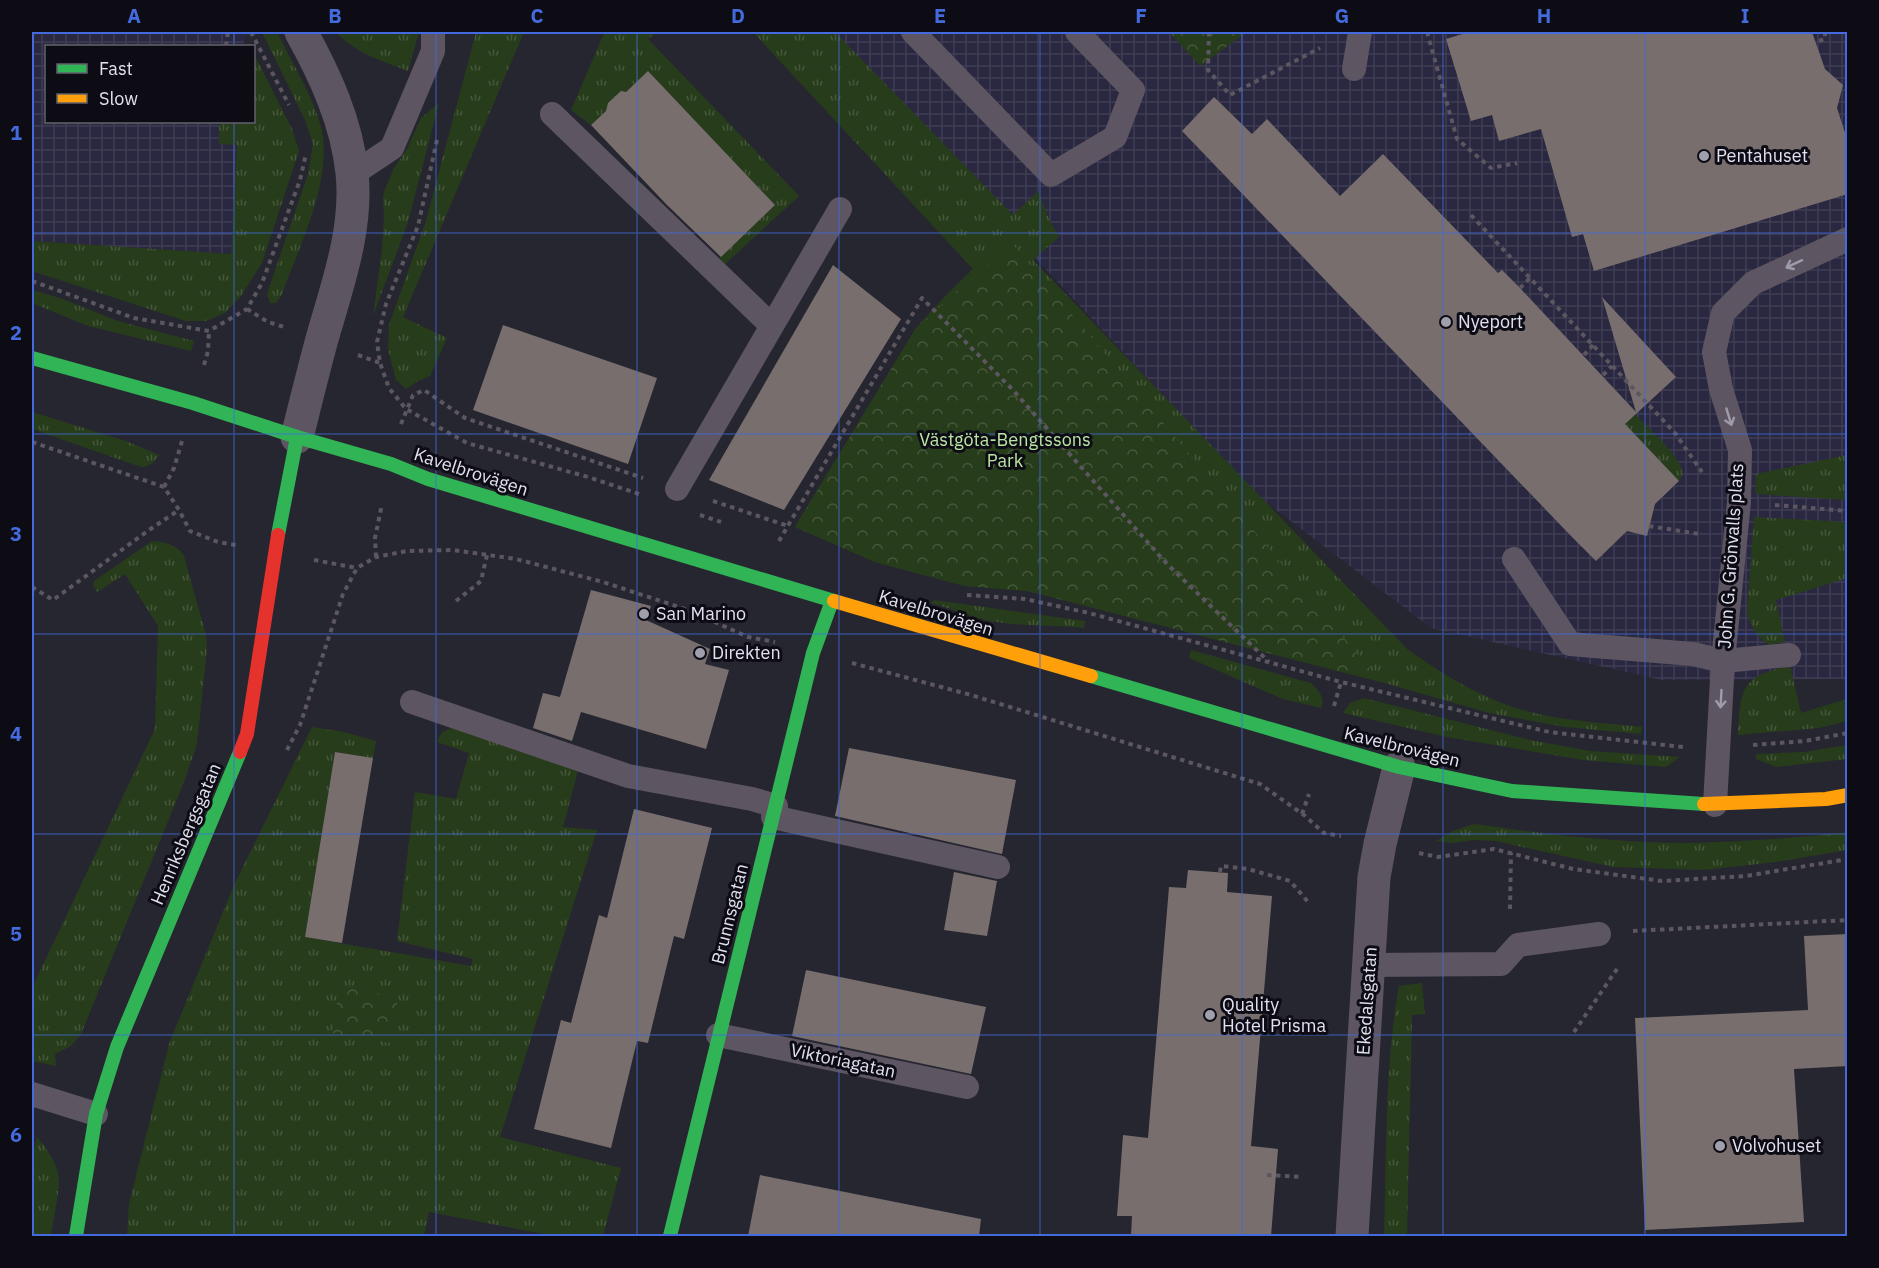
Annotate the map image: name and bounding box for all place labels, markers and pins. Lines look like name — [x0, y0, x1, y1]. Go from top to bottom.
place label: Pentahuset — [1716, 144, 1808, 167]
marker: Pentahuset — [1697, 149, 1711, 163]
place label: Nyeport — [1458, 310, 1523, 333]
marker: Nyeport — [1439, 315, 1453, 329]
place label: San Marino — [656, 602, 746, 625]
marker: San Marino — [637, 607, 651, 621]
place label: Direkten — [712, 641, 781, 664]
marker: Direkten — [693, 646, 707, 660]
place label: Quality Hotel Prisma — [1222, 993, 1326, 1037]
marker: Quality Hotel Prisma — [1203, 1008, 1217, 1022]
place label: Volvohuset — [1732, 1134, 1821, 1157]
marker: Volvohuset — [1713, 1139, 1727, 1153]

